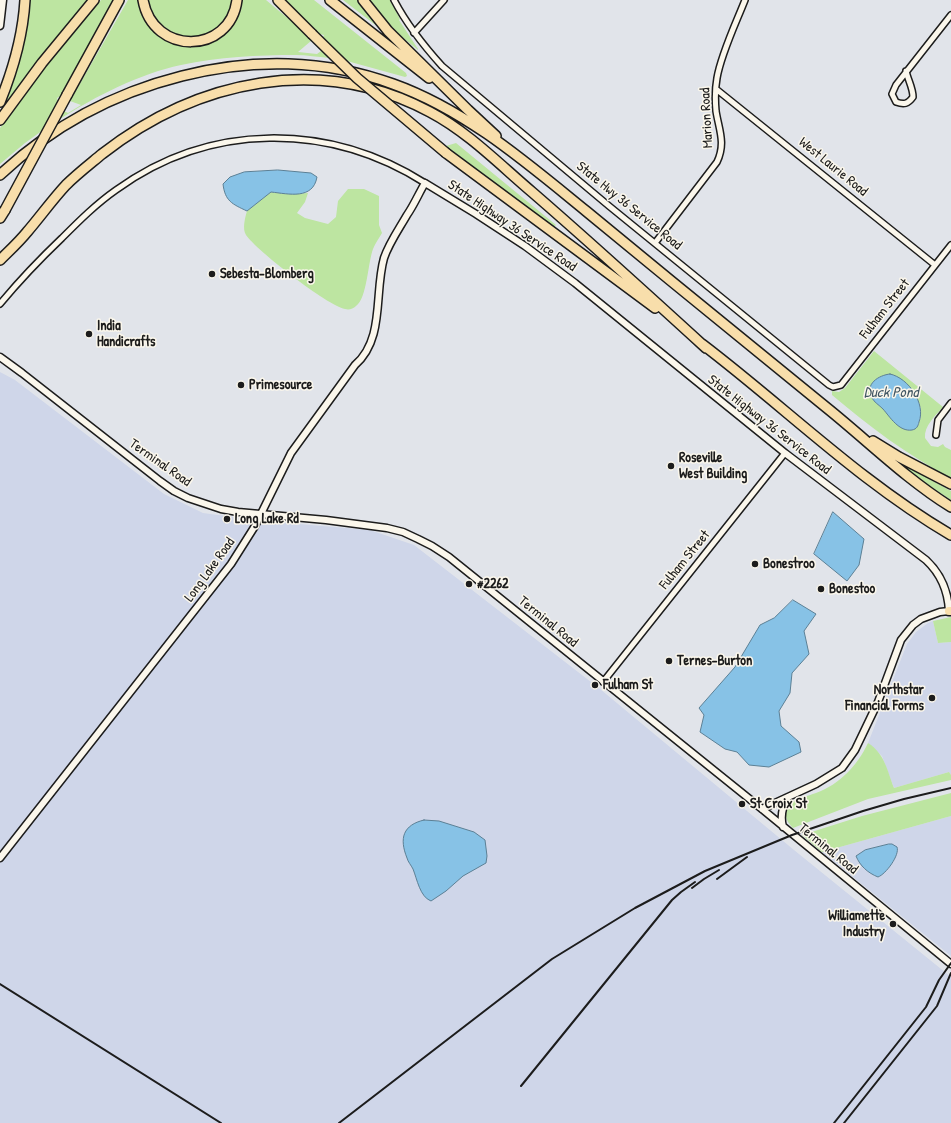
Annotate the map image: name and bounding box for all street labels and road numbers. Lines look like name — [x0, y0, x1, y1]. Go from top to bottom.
street label: Marion Road — [697, 87, 717, 149]
street label: West Laurie Road — [795, 134, 871, 200]
street label: State Hwy 36 Service Road — [573, 158, 685, 254]
street label: State Highway 36 Service Road — [444, 177, 580, 275]
street label: Fulham Street — [856, 276, 914, 342]
street label: State Highway 36 Service Road — [704, 372, 834, 478]
street label: Terminal Road — [126, 436, 194, 490]
street label: Fulham Street — [656, 527, 714, 593]
street label: Long Lake Road — [181, 535, 239, 605]
street label: Terminal Road — [515, 593, 581, 651]
street label: Terminal Road — [795, 820, 861, 878]

